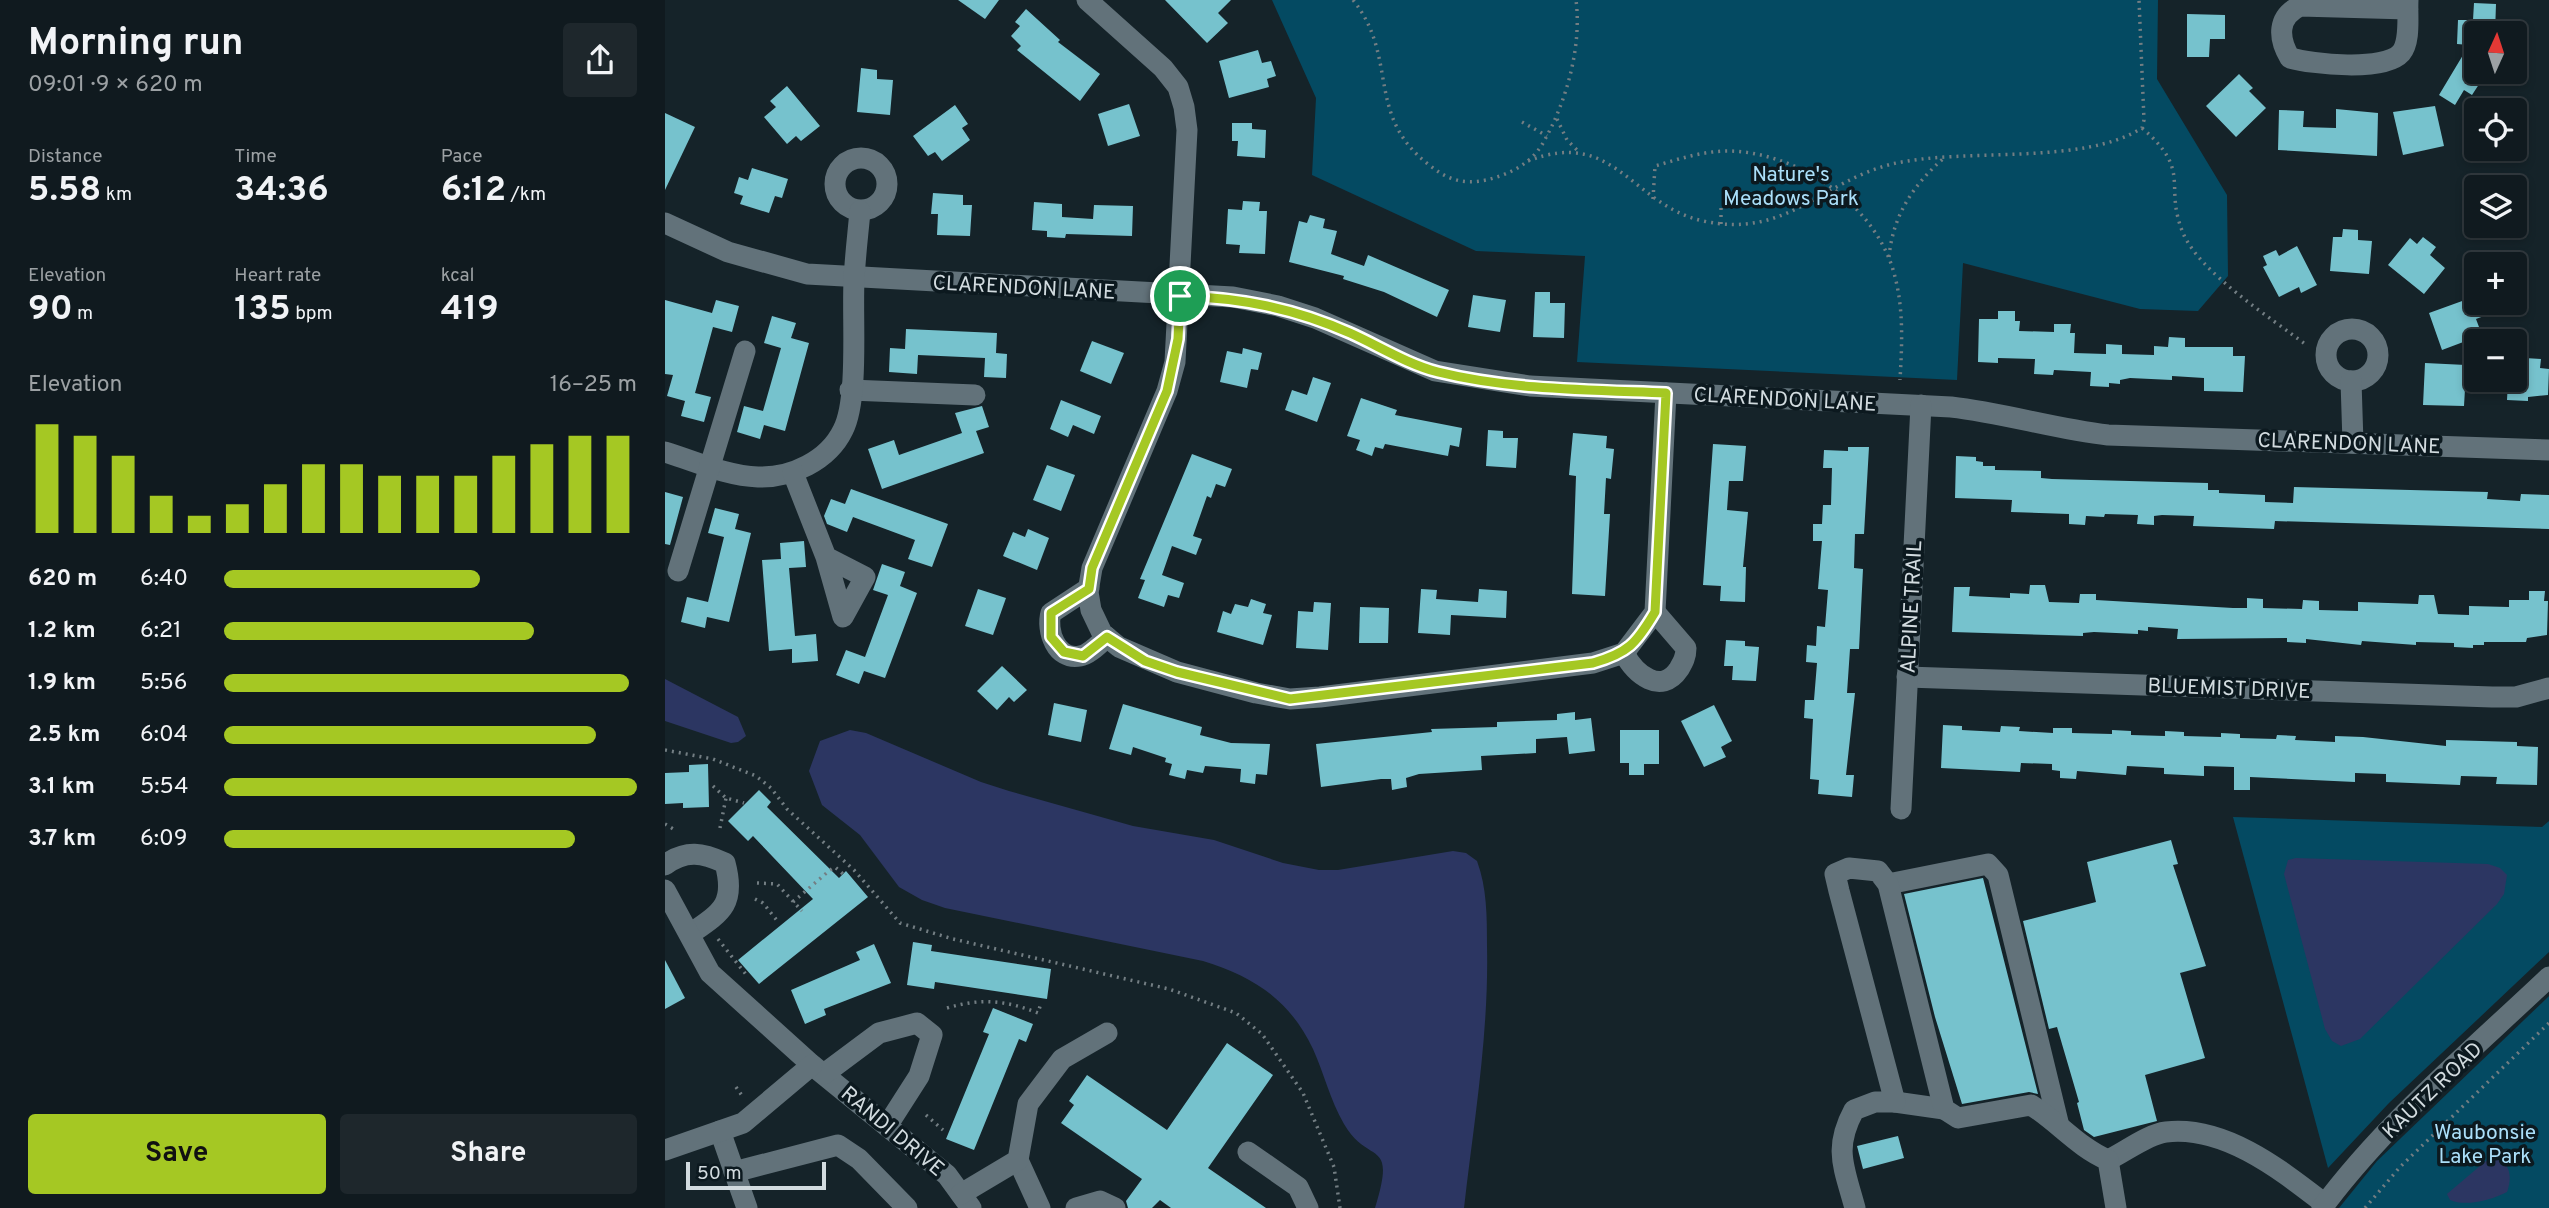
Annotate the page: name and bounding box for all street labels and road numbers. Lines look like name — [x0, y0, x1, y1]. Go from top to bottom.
street label: CLARENDON LANE — [932, 270, 1116, 307]
street label: CLARENDON LANE — [1693, 382, 1877, 419]
street label: CLARENDON LANE — [2257, 428, 2441, 461]
street label: ALPINE TRAIL — [1896, 540, 1929, 674]
street label: BLUEMIST DRIVE — [2147, 673, 2311, 706]
street label: KAUTZ ROAD — [2377, 1037, 2489, 1146]
street label: RANDI DRIVE — [835, 1081, 949, 1183]

